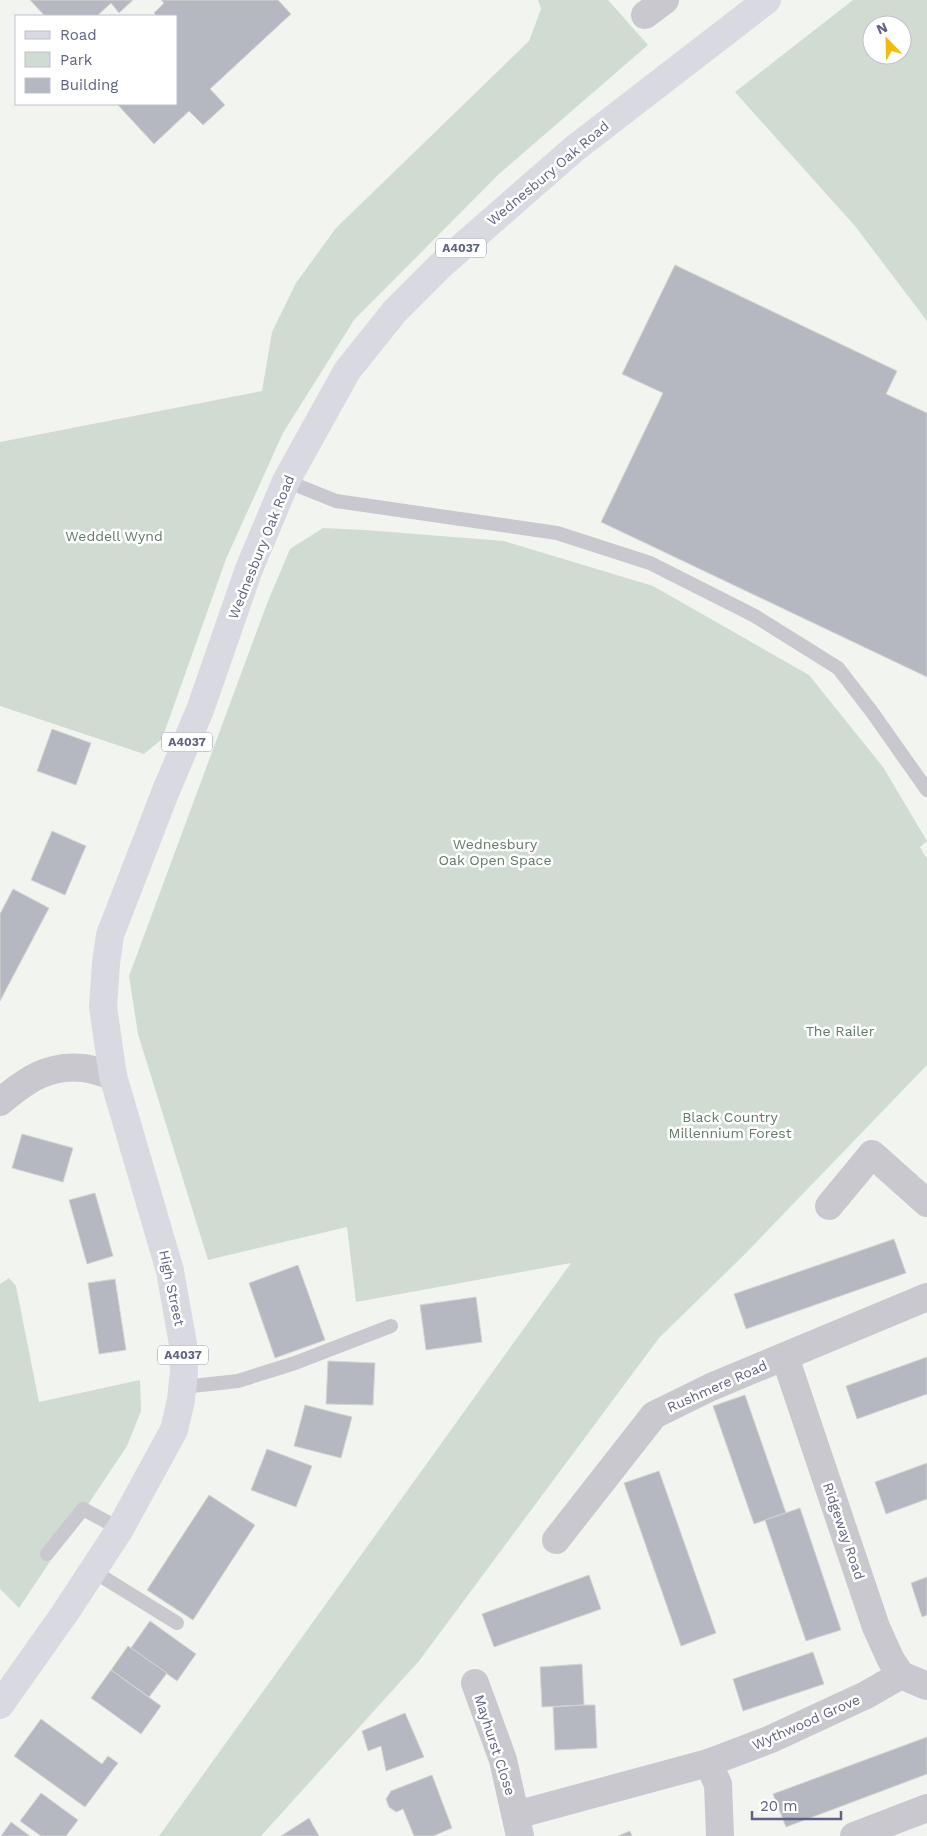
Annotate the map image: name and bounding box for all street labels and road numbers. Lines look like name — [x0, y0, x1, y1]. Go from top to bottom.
street label: Wednesbury Oak Road — [484, 117, 612, 229]
road number: A4037 — [436, 238, 486, 258]
street label: Wednesbury Oak Road — [225, 473, 297, 621]
road number: A4037 — [162, 732, 212, 752]
street label: High Street — [156, 1249, 188, 1327]
road number: A4037 — [158, 1346, 208, 1364]
street label: Rushmere Road — [665, 1357, 769, 1415]
street label: Ridgeway Road — [820, 1480, 868, 1582]
street label: Wythwood Grove — [750, 1691, 862, 1753]
street label: Mayhurst Close — [471, 1693, 519, 1797]

